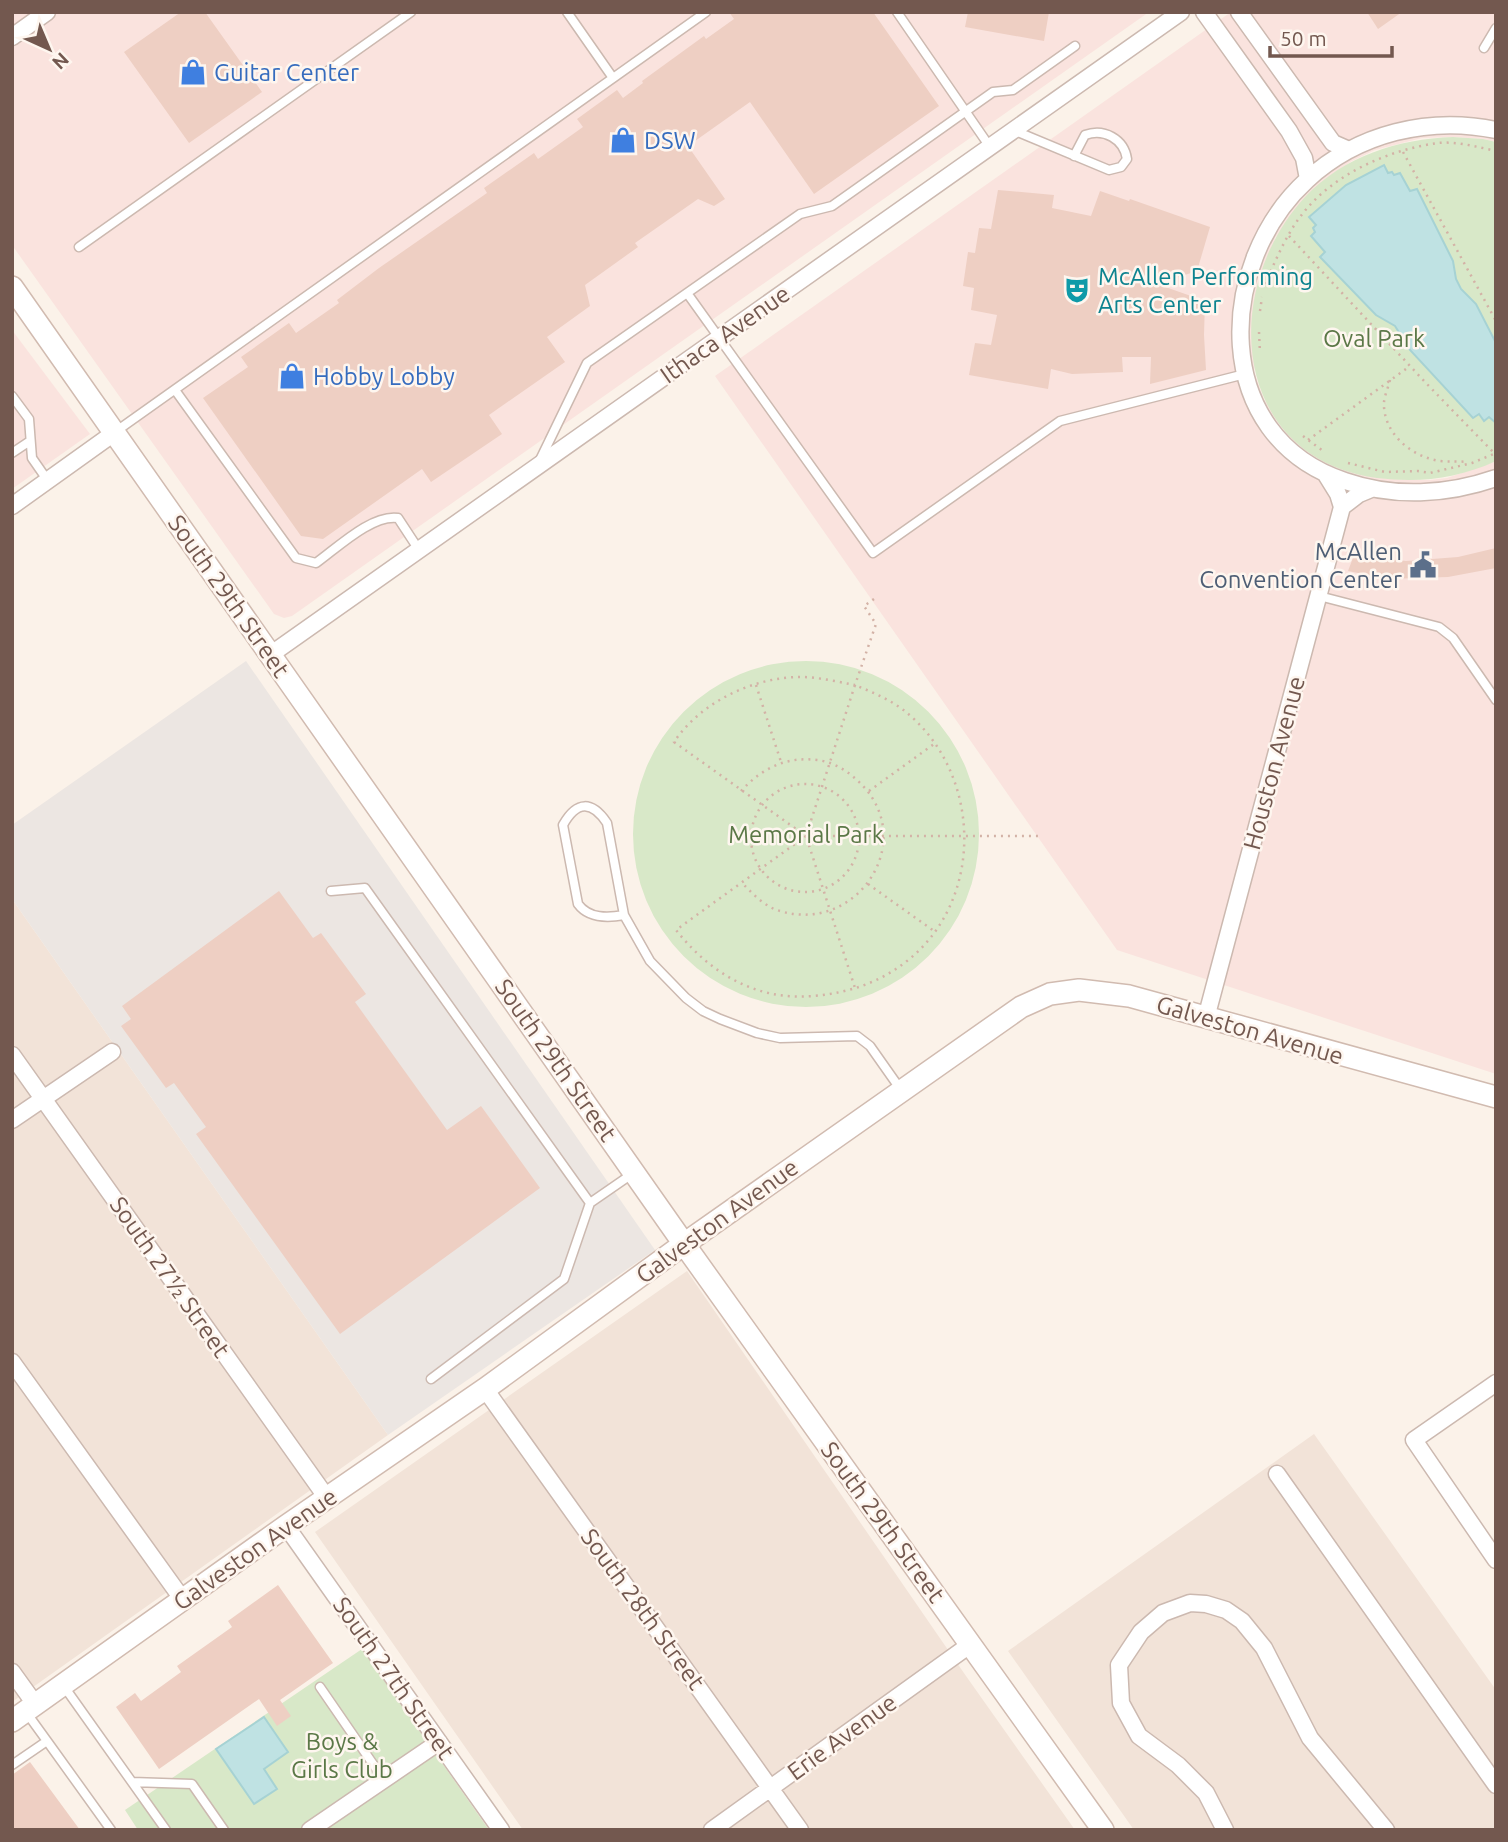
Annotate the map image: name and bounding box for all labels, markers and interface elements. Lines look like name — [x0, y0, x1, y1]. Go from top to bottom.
north arrow — [14, 14, 84, 84]
scale bar — [1270, 14, 1392, 58]
text: 50 m — [1280, 26, 1327, 50]
text: N — [48, 48, 74, 74]
shop icon: Guitar Center — [178, 57, 208, 87]
place label: Guitar Center — [214, 59, 359, 86]
shop icon: DSW — [608, 125, 638, 155]
place label: DSW — [644, 127, 696, 154]
place label: McAllen Performing Arts Center — [1098, 263, 1313, 318]
theatre icon: McAllen Performing Arts Center — [1062, 275, 1092, 305]
street label: Ithaca Avenue — [655, 280, 795, 388]
park label: Oval Park — [1323, 325, 1425, 352]
shop icon: Hobby Lobby — [277, 361, 307, 391]
place label: Hobby Lobby — [313, 363, 455, 390]
street label: South 29th Street — [163, 510, 295, 683]
place label: McAllen Convention Center — [1199, 538, 1402, 593]
public building icon: McAllen Convention Center — [1408, 550, 1438, 580]
street label: Houston Avenue — [1238, 673, 1310, 853]
park label: Memorial Park — [728, 821, 884, 848]
street label: South 29th Street — [490, 974, 622, 1147]
street label: Galveston Avenue — [1153, 990, 1347, 1070]
street label: Galveston Avenue — [631, 1153, 803, 1289]
street label: South 27½ Street — [105, 1192, 236, 1363]
street label: South 29th Street — [816, 1437, 951, 1608]
street label: Galveston Avenue — [168, 1482, 342, 1616]
street label: South 28th Street — [576, 1524, 711, 1695]
street label: South 27th Street — [328, 1592, 460, 1765]
street label: Erie Avenue — [782, 1688, 902, 1786]
park label: Boys & Girls Club — [291, 1728, 393, 1783]

